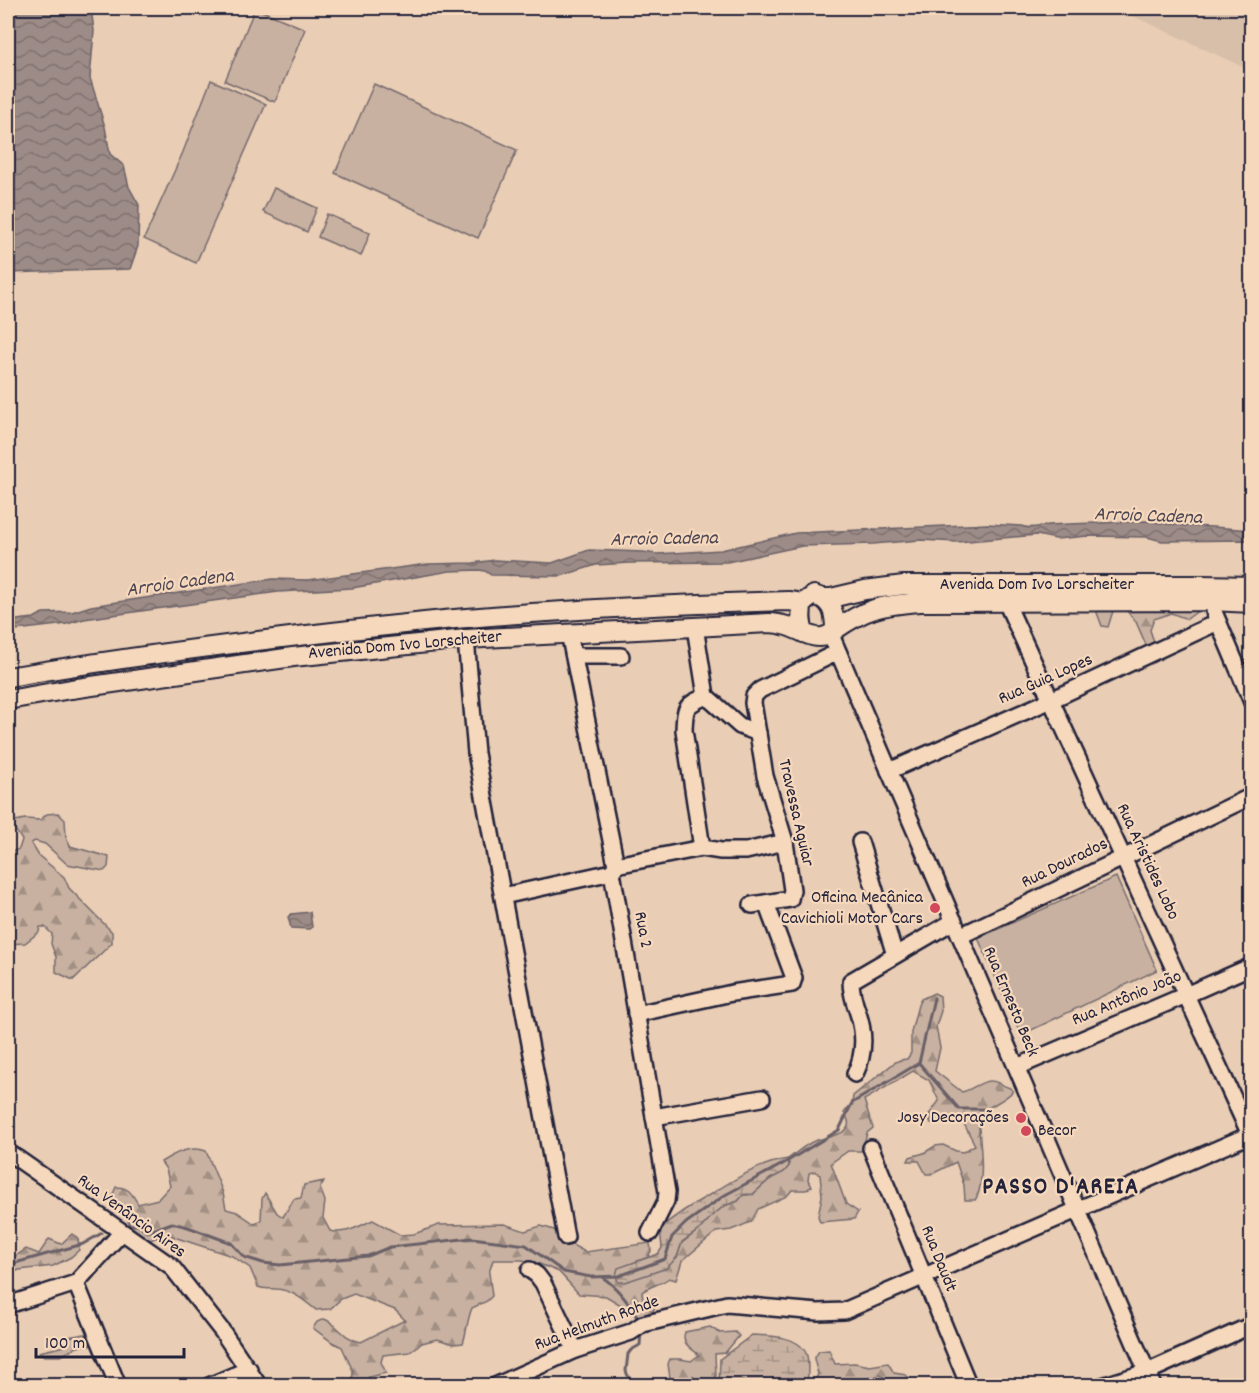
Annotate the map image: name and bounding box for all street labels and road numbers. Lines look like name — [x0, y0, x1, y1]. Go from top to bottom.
street label: Avenida Dom Ivo Lorscheiter — [940, 573, 1135, 598]
street label: Avenida Dom Ivo Lorscheiter — [307, 625, 503, 667]
street label: Rua Guia Lopes — [995, 648, 1097, 712]
street label: Travessa Aguiar — [771, 757, 820, 869]
street label: Rua Aristides Lobo — [1109, 800, 1185, 924]
street label: Rua Dourados — [1018, 832, 1112, 896]
street label: Rua 2 — [626, 910, 658, 950]
street label: Rua Ernesto Beck — [976, 943, 1044, 1061]
street label: Rua Antônio João — [1068, 965, 1186, 1033]
street label: Rua Venâncio Aires — [71, 1169, 191, 1265]
street label: Rua Daudt — [913, 1222, 963, 1296]
street label: Rua Helmuth Rohde — [531, 1290, 663, 1358]

